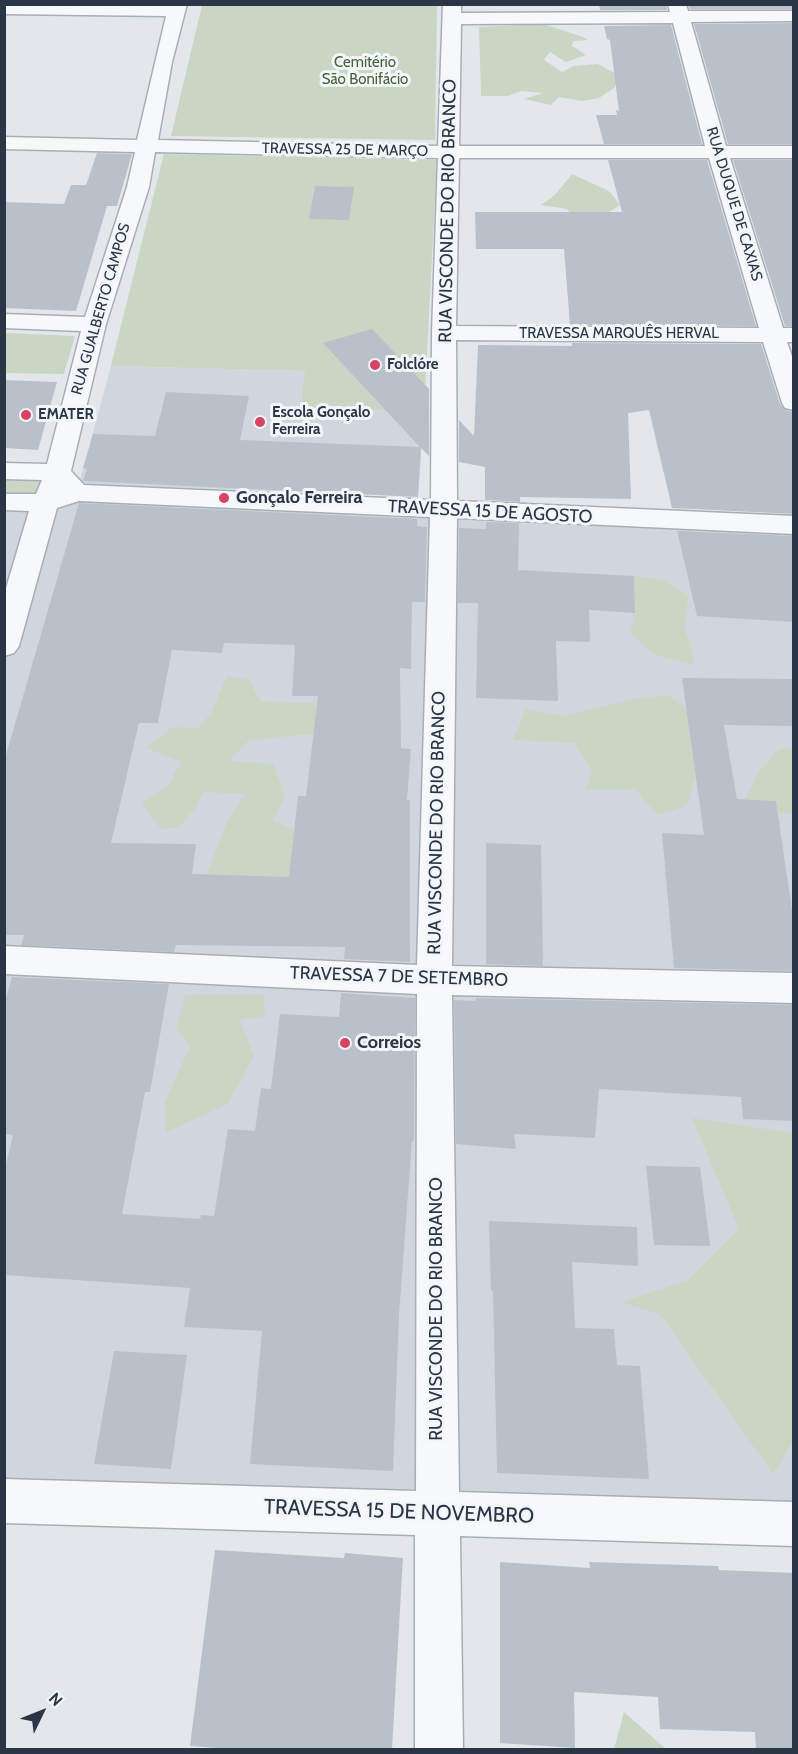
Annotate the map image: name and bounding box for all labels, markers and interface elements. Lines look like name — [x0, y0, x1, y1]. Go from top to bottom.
park label: Cemitério São Bonifácio — [322, 54, 408, 89]
street label: RUA VISCONDE DO RIO BRANCO — [435, 79, 461, 343]
street label: RUA DUQUE DE CAXIAS — [702, 125, 766, 283]
street label: TRAVESSA 25 DE MARÇO — [262, 140, 428, 160]
street label: RUA GUALBERTO CAMPOS — [68, 221, 134, 397]
street label: TRAVESSA MARQUÊS HERVAL — [519, 325, 719, 343]
place label: Folclóre — [387, 356, 439, 374]
marker: Folclóre — [368, 358, 382, 372]
place label: Escola Gonçalo Ferreira — [272, 404, 370, 439]
place label: EMATER — [38, 406, 94, 424]
marker: EMATER — [19, 408, 33, 422]
marker: Escola Gonçalo Ferreira — [253, 415, 267, 429]
place label: Gonçalo Ferreira — [236, 487, 362, 509]
marker: Gonçalo Ferreira — [217, 491, 231, 505]
street label: TRAVESSA 15 DE AGOSTO — [387, 496, 593, 528]
street label: RUA VISCONDE DO RIO BRANCO — [424, 691, 450, 955]
street label: TRAVESSA 7 DE SETEMBRO — [290, 962, 508, 992]
place label: Correios — [357, 1032, 421, 1054]
marker: Correios — [338, 1036, 352, 1050]
street label: RUA VISCONDE DO RIO BRANCO — [426, 1177, 448, 1441]
street label: TRAVESSA 15 DE NOVEMBRO — [263, 1495, 535, 1529]
north arrow — [12, 1682, 72, 1742]
text: N — [45, 1689, 66, 1710]

